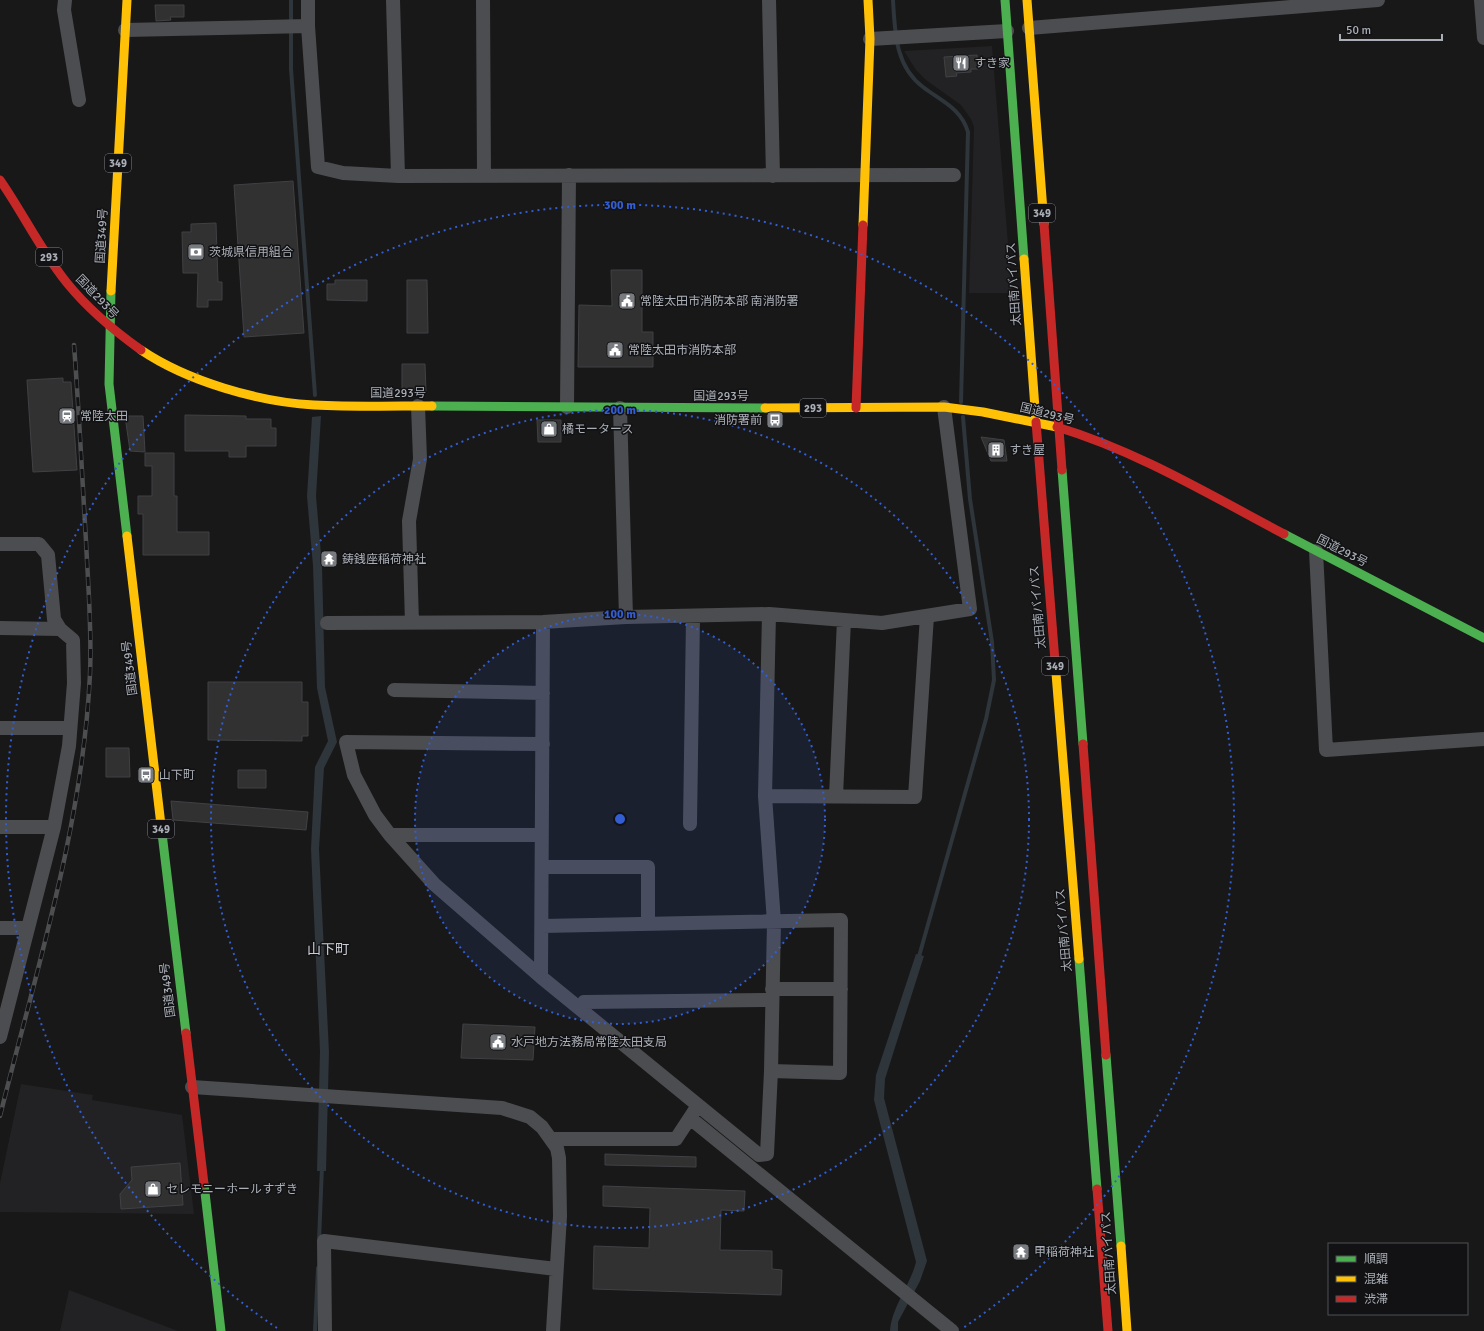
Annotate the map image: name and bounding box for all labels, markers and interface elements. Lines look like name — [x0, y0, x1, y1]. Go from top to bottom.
scale bar — [1340, 16, 1442, 42]
text: 50 m — [1346, 23, 1371, 38]
restaurant icon: すき家 — [951, 53, 971, 73]
place label: すき家 — [974, 56, 1010, 71]
road number: 349 — [105, 154, 131, 172]
text: 300 m — [604, 198, 636, 213]
road number: 349 — [1029, 204, 1055, 222]
street label: 国道349号 — [93, 208, 111, 264]
bank icon: 茨城県信用組合 — [186, 242, 206, 262]
street label: 太田南バイパス — [1004, 242, 1024, 326]
place label: 茨城県信用組合 — [209, 245, 293, 260]
road number: 293 — [36, 248, 62, 266]
street label: 国道293号 — [72, 272, 122, 322]
public building icon: 常陸太田市消防本部 南消防署 — [617, 291, 637, 311]
place label: 常陸太田市消防本部 南消防署 — [640, 294, 799, 309]
public building icon: 常陸太田市消防本部 — [605, 340, 625, 360]
place label: 常陸太田市消防本部 — [628, 343, 736, 358]
street label: 国道293号 — [370, 386, 426, 401]
street label: 国道293号 — [693, 389, 749, 404]
road number: 293 — [800, 399, 826, 417]
street label: 国道293号 — [1018, 400, 1076, 428]
text: 200 m — [604, 403, 636, 418]
station icon: 常陸太田 — [57, 406, 77, 426]
place label: 常陸太田 — [80, 409, 128, 424]
bus stop icon: 消防署前 — [765, 410, 785, 430]
place label: 消防署前 — [714, 413, 762, 428]
shop icon: 橘モータース — [539, 419, 559, 439]
place label: 橘モータース — [562, 422, 633, 437]
building icon: すき屋 — [986, 440, 1006, 460]
place label: すき屋 — [1009, 443, 1045, 458]
street label: 国道293号 — [1314, 532, 1370, 570]
temple icon: 鋳銭座稲荷神社 — [319, 549, 339, 569]
place label: 鋳銭座稲荷神社 — [342, 552, 426, 567]
street label: 太田南バイパス — [1027, 565, 1049, 649]
text: 100 m — [604, 607, 636, 622]
street label: 国道349号 — [119, 640, 141, 696]
road number: 349 — [1042, 657, 1068, 675]
bus stop icon: 山下町 — [136, 765, 156, 785]
place label: 山下町 — [159, 768, 195, 783]
centre of rings — [613, 812, 627, 826]
road number: 349 — [148, 820, 174, 838]
street label: 太田南バイパス — [1053, 888, 1075, 972]
district label: 山下町 — [307, 941, 349, 958]
street label: 国道349号 — [157, 962, 179, 1018]
public building icon: 水戸地方法務局常陸太田支局 — [488, 1032, 508, 1052]
place label: 水戸地方法務局常陸太田支局 — [511, 1035, 667, 1050]
shop icon: セレモニーホールすずき — [143, 1179, 163, 1199]
place label: セレモニーホールすずき — [166, 1182, 298, 1197]
street label: 太田南バイパス — [1099, 1211, 1119, 1295]
temple icon: 甲稲荷神社 — [1011, 1242, 1031, 1262]
legend — [1328, 1243, 1468, 1315]
place label: 甲稲荷神社 — [1034, 1245, 1094, 1260]
text: 順調 — [1364, 1252, 1388, 1267]
text: 混雑 — [1364, 1272, 1388, 1287]
text: 渋滞 — [1364, 1292, 1388, 1307]

